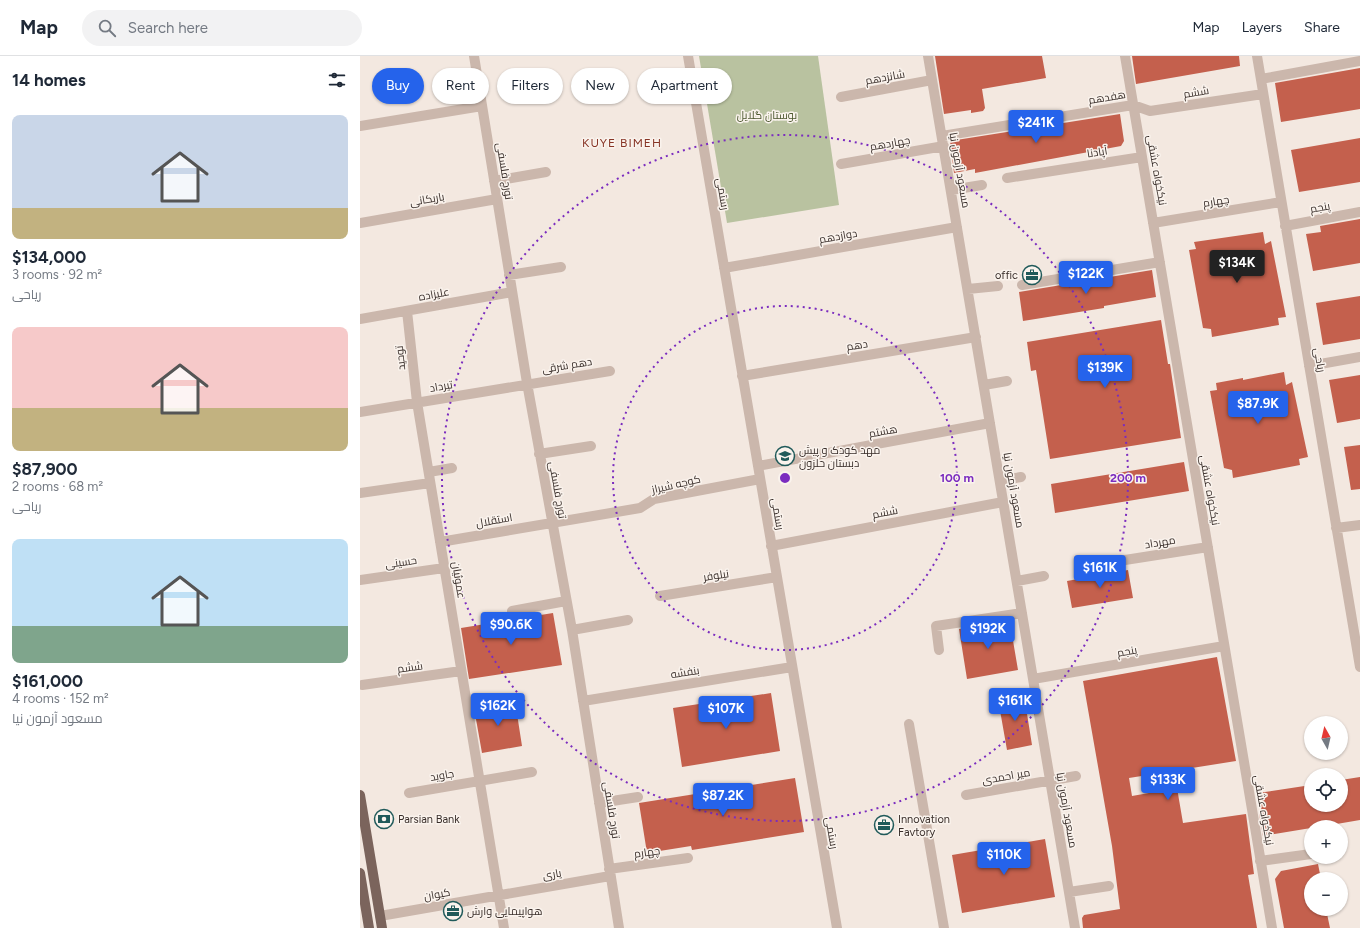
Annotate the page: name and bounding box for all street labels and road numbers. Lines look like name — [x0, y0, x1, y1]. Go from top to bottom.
street label: شانزدهم — [864, 68, 906, 88]
street label: ششم — [1182, 84, 1210, 102]
street label: هفدهم — [1087, 88, 1127, 108]
street label: مسعود آزمون نیا — [946, 131, 973, 209]
street label: چهاردهم — [869, 134, 911, 154]
street label: نیکخواه عشقی — [1144, 134, 1169, 206]
street label: تورج فلسفی — [493, 142, 515, 201]
street label: آپادنا — [1086, 144, 1108, 161]
street label: رستمی — [713, 177, 732, 211]
street label: باریکانی — [409, 190, 446, 209]
street label: چهارم — [1202, 193, 1230, 211]
street label: پنجم — [1309, 199, 1331, 217]
street label: دوازدهم — [818, 227, 858, 247]
street label: علیزاده — [418, 285, 451, 304]
street label: دهم — [846, 337, 869, 355]
street label: توحید — [393, 345, 408, 371]
street label: ریاحی — [1311, 347, 1328, 374]
street label: دهم شرقی — [541, 355, 593, 377]
street label: تیرداد — [429, 378, 454, 395]
street label: هشتم — [868, 423, 899, 441]
street label: مسعود آزمون نیا — [1000, 451, 1027, 529]
street label: نیکخواه عشقی — [1197, 454, 1222, 526]
street label: تورج فلسفی — [545, 461, 569, 520]
street label: کوچه شیراز — [649, 473, 702, 497]
street label: رستمی — [768, 497, 787, 531]
street label: ششم — [871, 504, 899, 522]
street label: استقلال — [475, 511, 513, 530]
street label: مهرداد — [1144, 534, 1177, 551]
street label: حسینی — [384, 554, 418, 571]
street label: عموئیان — [449, 561, 468, 599]
street label: نیلوفر — [701, 567, 730, 584]
street label: پنجم — [1116, 643, 1138, 661]
street label: ششم — [396, 659, 424, 677]
street label: بنفشه — [670, 664, 700, 681]
street label: میر احمدی — [981, 766, 1031, 787]
street label: جاوید — [429, 767, 455, 784]
street label: مسعود آزمون نیا — [1053, 771, 1080, 849]
street label: نیکخواه عشقی — [1251, 774, 1276, 846]
street label: تورج فلسفی — [600, 781, 622, 840]
street label: رستمی — [822, 816, 841, 850]
street label: چهارم — [633, 844, 661, 862]
street label: یاری — [542, 866, 563, 883]
street label: کیوان — [423, 886, 452, 903]

